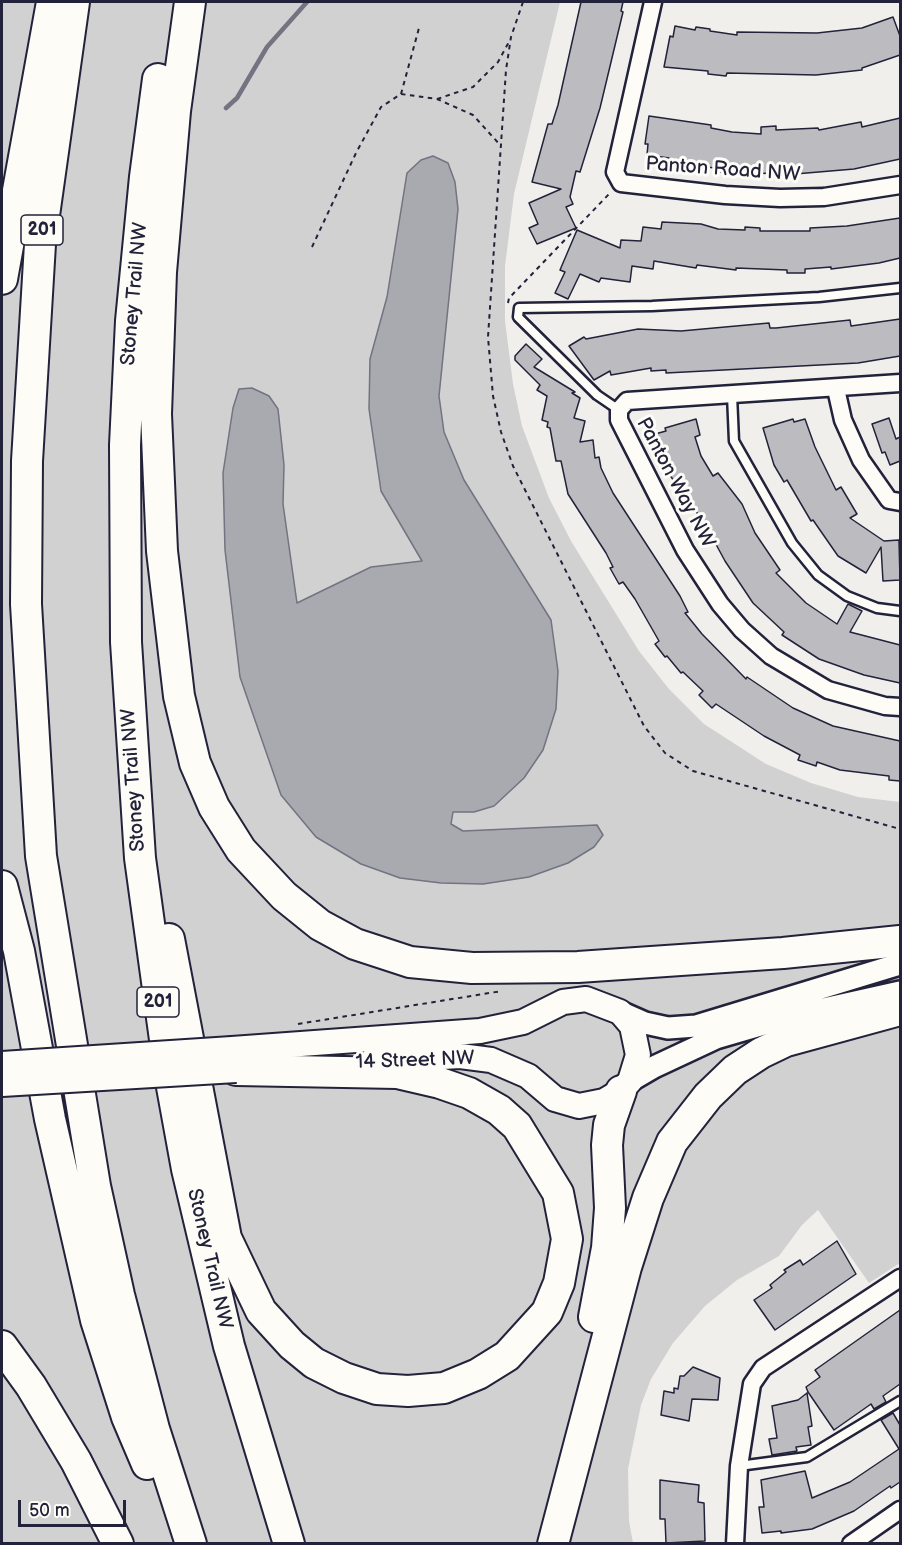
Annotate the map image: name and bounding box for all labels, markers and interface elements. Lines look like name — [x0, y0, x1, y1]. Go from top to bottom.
street label: Panton Road NW — [645, 153, 801, 187]
road number: 201 — [21, 215, 63, 245]
street label: Stoney Trail NW — [117, 221, 153, 367]
street label: Panton Way NW — [631, 414, 719, 552]
street label: Stoney Trail NW — [117, 708, 151, 852]
road number: 201 — [137, 987, 179, 1017]
street label: 14 Street NW — [355, 1047, 475, 1075]
street label: Stoney Trail NW — [181, 1186, 237, 1332]
scale bar — [21, 1488, 129, 1526]
text: 50 m — [29, 1500, 70, 1521]

